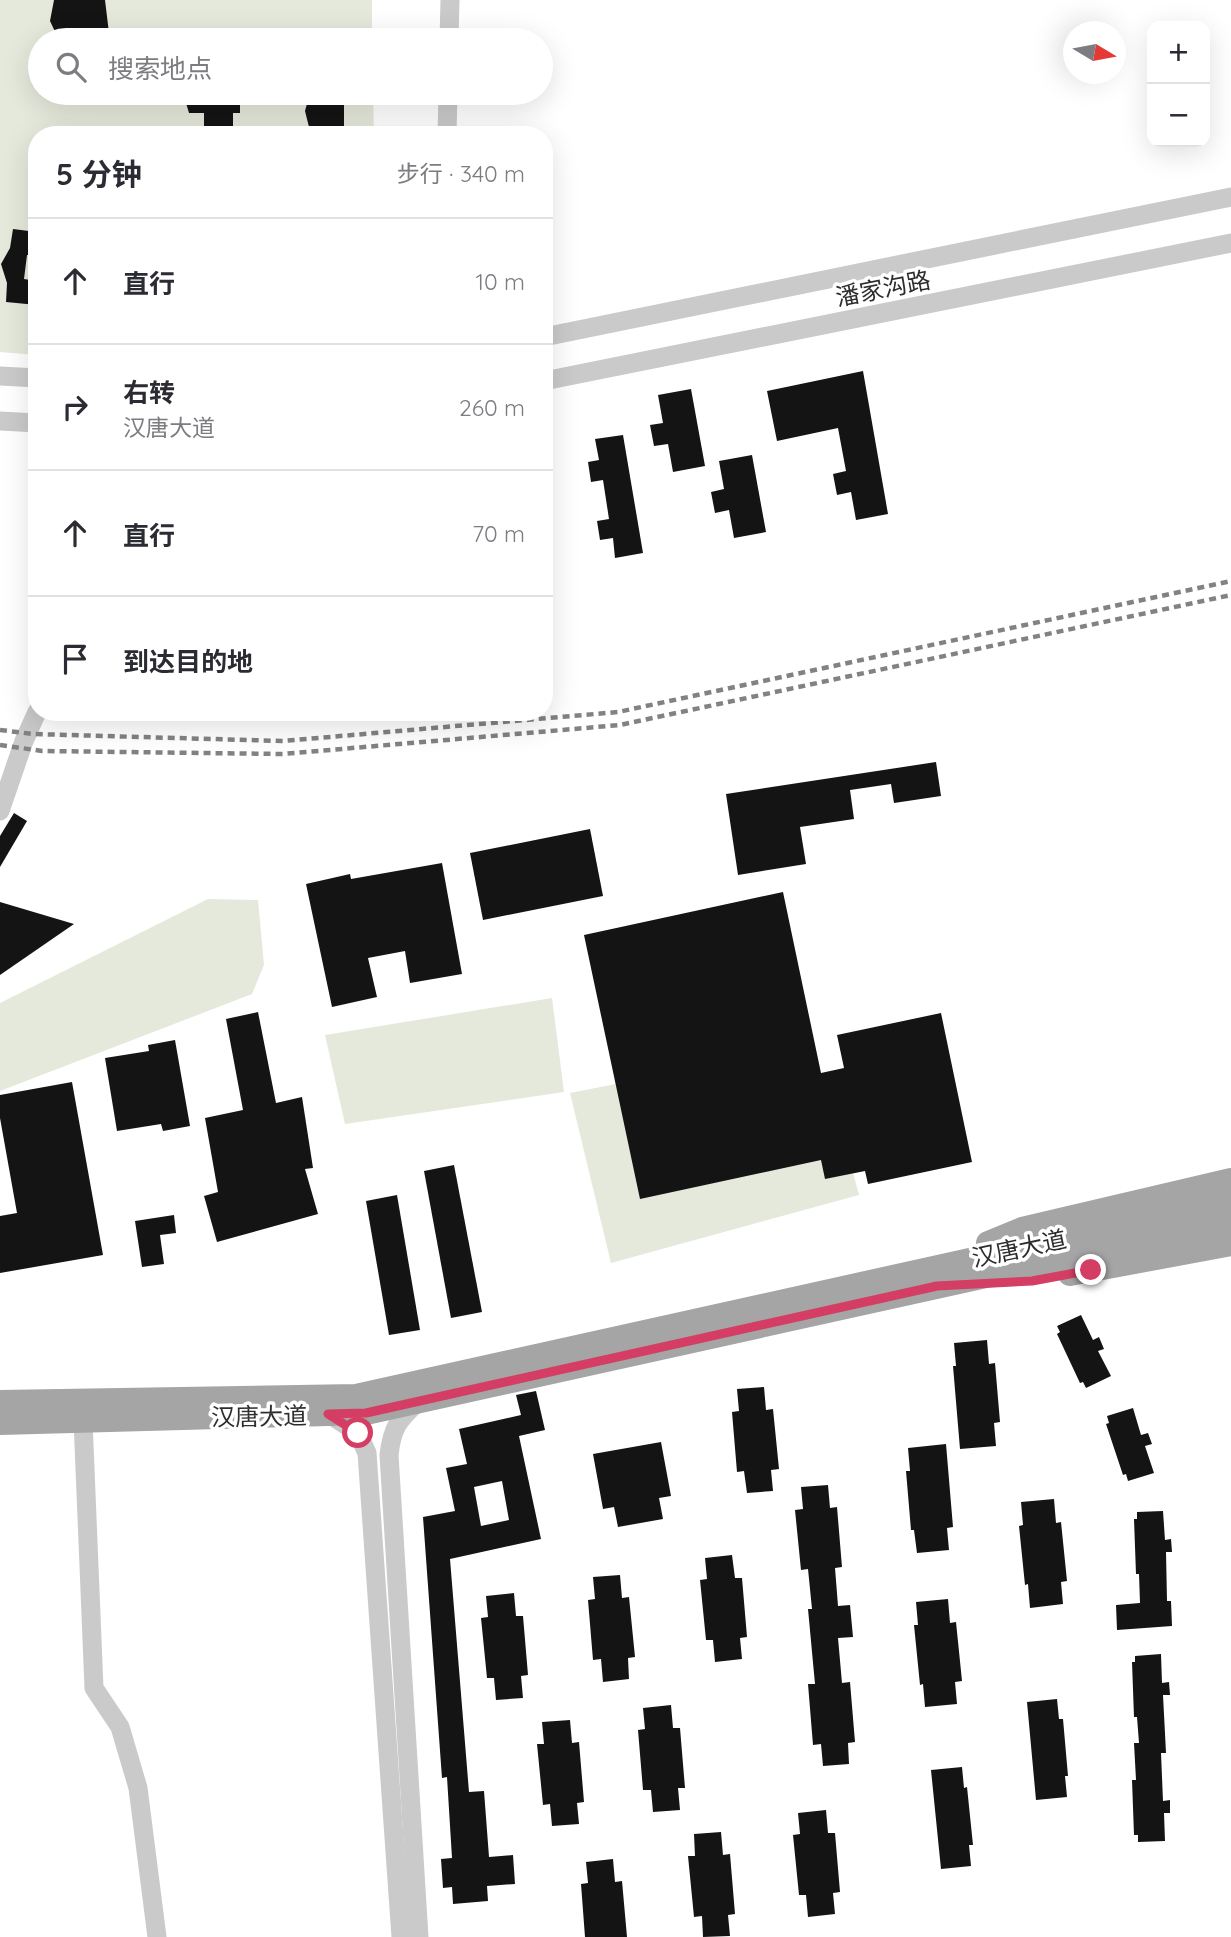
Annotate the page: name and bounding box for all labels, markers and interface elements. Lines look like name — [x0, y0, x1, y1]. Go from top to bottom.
north arrow — [1063, 21, 1126, 84]
map controls — [1147, 21, 1210, 147]
button: + — [1147, 21, 1210, 84]
search box — [28, 28, 553, 105]
icon: search — [52, 48, 90, 86]
text: 搜索地点 — [108, 52, 212, 85]
button: − — [1147, 84, 1210, 147]
text: 5 分钟 — [56, 155, 142, 193]
text: 步行 · 340 m — [397, 159, 525, 188]
icon: ahead — [56, 262, 94, 300]
street label: 潘家沟路 — [833, 264, 933, 312]
text: 直行 — [123, 267, 175, 300]
text: 10 m — [476, 267, 525, 296]
text: 右转 — [123, 376, 175, 409]
icon: right — [56, 388, 94, 426]
text: 260 m — [459, 393, 525, 422]
text: 汉唐大道 — [123, 413, 215, 442]
icon: ahead — [56, 514, 94, 552]
text: 直行 — [123, 519, 175, 552]
text: 70 m — [472, 519, 525, 548]
icon: arrive — [56, 640, 94, 678]
text: 到达目的地 — [123, 645, 253, 678]
street label: 汉唐大道 — [969, 1223, 1069, 1273]
route end — [1075, 1254, 1106, 1285]
street label: 汉唐大道 — [211, 1400, 307, 1432]
route start — [342, 1417, 373, 1448]

